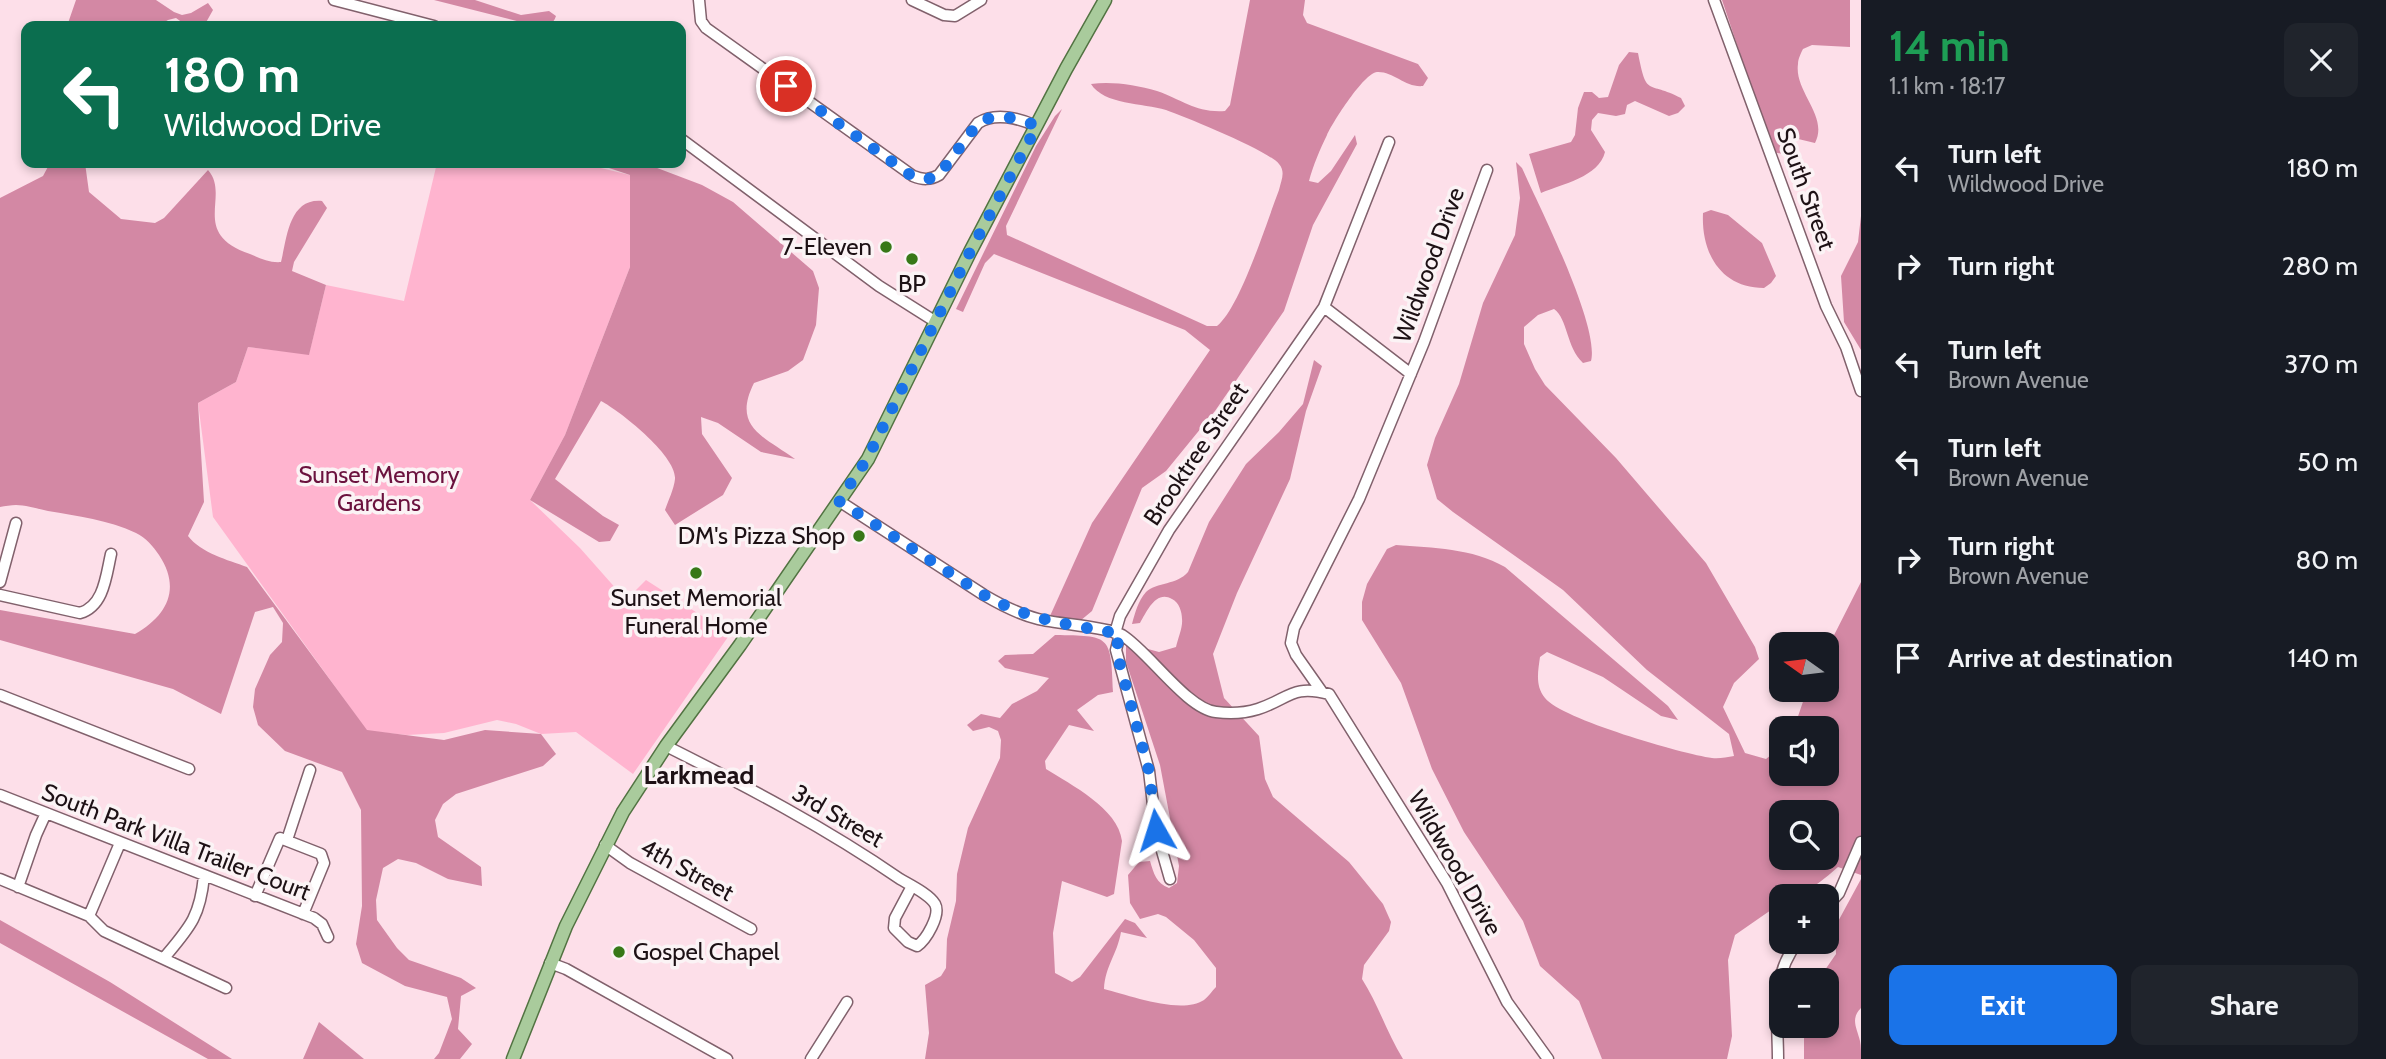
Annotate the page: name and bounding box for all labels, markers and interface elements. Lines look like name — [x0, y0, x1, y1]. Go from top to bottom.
text: 14 min — [1889, 20, 2010, 72]
button: close — [2284, 23, 2358, 97]
text: 180 m — [164, 45, 300, 104]
icon: left — [49, 49, 140, 140]
pin — [756, 56, 816, 116]
icon: arrive — [767, 67, 805, 105]
text: 1.1 km · 18:17 — [1889, 72, 2005, 100]
text: Wildwood Drive — [164, 105, 381, 144]
street label: South Street — [1771, 124, 1842, 254]
text: Turn left — [1948, 138, 2041, 170]
icon: left — [1889, 149, 1927, 187]
text: 180 m — [2287, 152, 2358, 184]
text: Wildwood Drive — [1948, 170, 2104, 198]
street label: Wildwood Drive — [1387, 183, 1470, 346]
place label: 7-Eleven — [782, 232, 872, 261]
marker: 7-Eleven — [878, 239, 894, 255]
icon: right — [1889, 247, 1927, 285]
text: Turn right — [1948, 250, 2054, 282]
text: 280 m — [2282, 250, 2358, 282]
marker: BP — [904, 251, 920, 267]
place label: BP — [898, 269, 926, 298]
text: Turn left — [1948, 334, 2041, 366]
icon: left — [1889, 345, 1927, 383]
text: 370 m — [2284, 348, 2358, 380]
text: Brown Avenue — [1948, 366, 2089, 394]
street label: Brooktree Street — [1137, 377, 1254, 530]
text: Turn left — [1948, 432, 2041, 464]
icon: left — [1889, 443, 1927, 481]
text: 50 m — [2297, 446, 2358, 478]
park label: Sunset Memory Gardens — [298, 460, 460, 517]
text: Brown Avenue — [1948, 464, 2089, 492]
place label: DM's Pizza Shop — [678, 521, 845, 550]
marker: DM's Pizza Shop — [851, 528, 867, 544]
text: Turn right — [1948, 530, 2054, 562]
icon: right — [1889, 541, 1927, 579]
text: 80 m — [2295, 544, 2358, 576]
text: Brown Avenue — [1948, 562, 2089, 590]
marker: Sunset Memorial Funeral Home — [688, 565, 704, 581]
place label: Sunset Memorial Funeral Home — [610, 583, 782, 640]
north arrow — [1769, 632, 1839, 702]
map controls — [1769, 632, 1839, 1038]
icon: arrive — [1889, 639, 1927, 677]
text: Arrive at destination — [1948, 642, 2173, 674]
text: 140 m — [2288, 642, 2358, 674]
button: sound — [1769, 716, 1839, 786]
district label: Larkmead — [644, 759, 754, 791]
street label: South Park Villa Trailer Court — [38, 777, 315, 906]
street label: 3rd Street — [787, 778, 889, 853]
street label: Wildwood Drive — [1402, 785, 1509, 940]
position arrow — [1119, 793, 1193, 867]
button: search — [1769, 800, 1839, 870]
street label: 4th Street — [636, 832, 739, 907]
button: + — [1769, 884, 1839, 954]
place label: Gospel Chapel — [633, 937, 780, 966]
marker: Gospel Chapel — [611, 944, 627, 960]
button: Exit — [1889, 965, 2117, 1045]
button: Share — [2131, 965, 2358, 1045]
button: − — [1769, 968, 1839, 1038]

